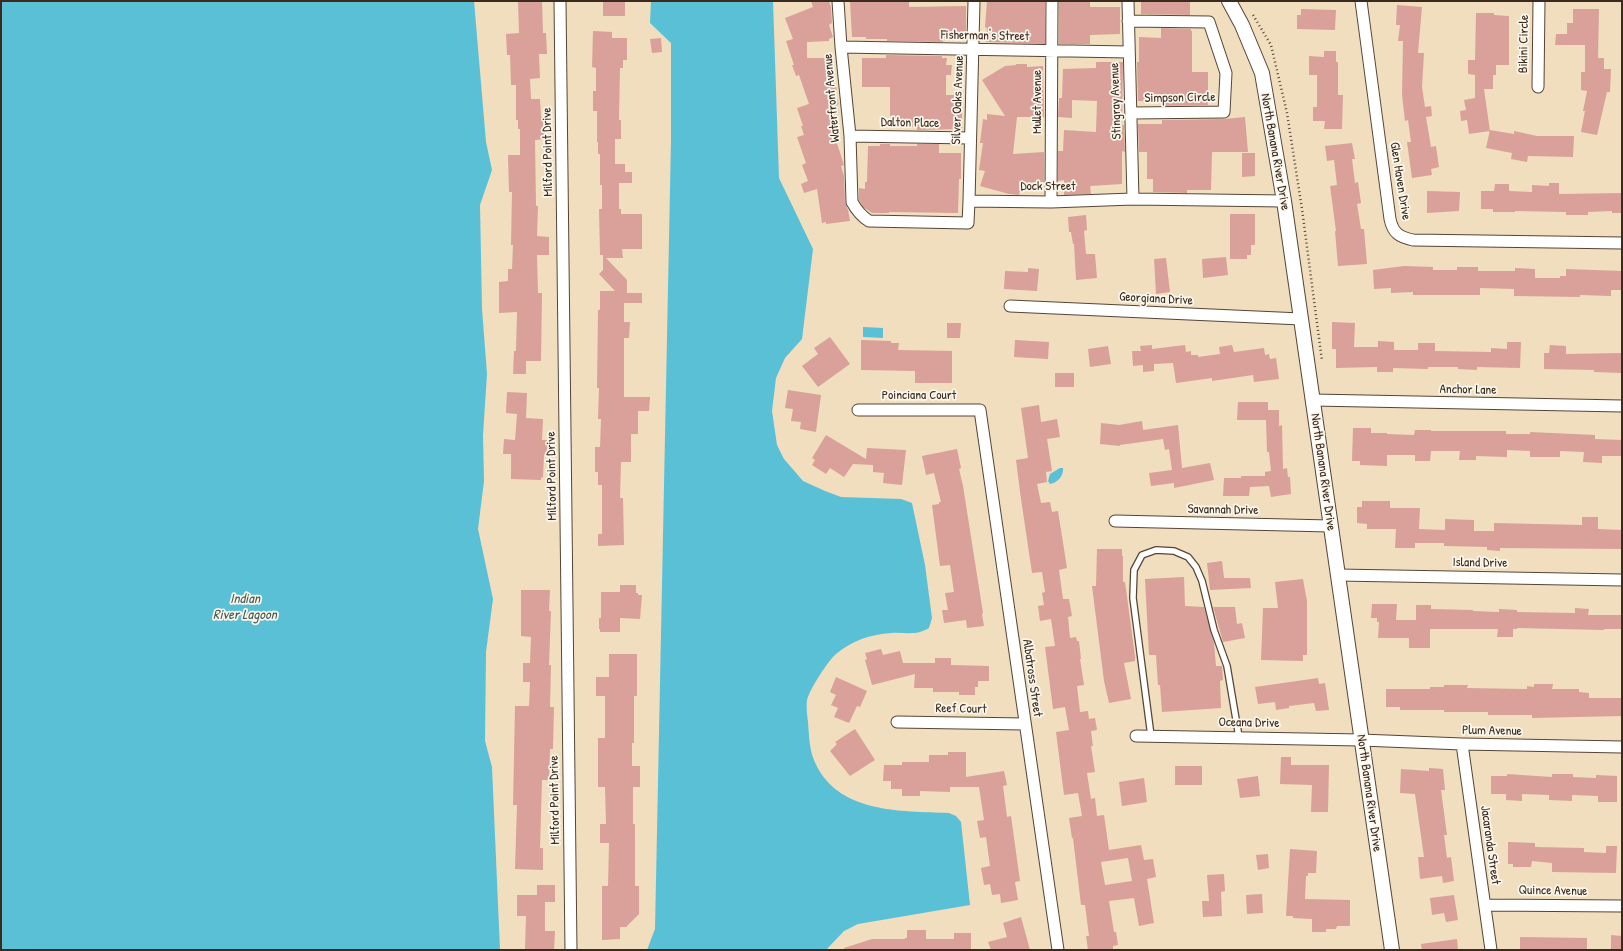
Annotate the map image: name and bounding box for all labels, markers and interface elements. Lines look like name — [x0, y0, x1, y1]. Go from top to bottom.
street label: Bikini Circle — [1516, 15, 1532, 73]
street label: Fisherman's Street — [941, 27, 1029, 45]
street label: Waterfront Avenue — [820, 53, 844, 143]
street label: Silver Oaks Avenue — [949, 55, 967, 145]
street label: Stingray Avenue — [1107, 62, 1125, 140]
street label: Mullet Avenue — [1030, 70, 1046, 134]
street label: Simpson Circle — [1144, 90, 1216, 106]
street label: North Banana River Drive — [1257, 92, 1293, 212]
street label: Milford Point Drive — [539, 107, 557, 197]
street label: Dalton Place — [881, 115, 939, 131]
street label: Glen Haven Drive — [1386, 141, 1414, 221]
street label: Dock Street — [1020, 179, 1076, 195]
street label: Georgiana Drive — [1119, 289, 1193, 309]
street label: Anchor Lane — [1439, 382, 1497, 398]
street label: Poinciana Court — [882, 388, 956, 404]
street label: North Banana River Drive — [1307, 412, 1339, 532]
street label: Milford Point Drive — [543, 431, 561, 521]
street label: Savannah Drive — [1187, 502, 1259, 518]
street label: Island Drive — [1452, 555, 1508, 571]
water label: Indian River Lagoon — [213, 591, 277, 624]
street label: Albatross Street — [1019, 638, 1045, 718]
street label: Reef Court — [935, 701, 987, 717]
street label: Oceana Drive — [1218, 715, 1280, 731]
street label: Plum Avenue — [1462, 723, 1522, 739]
street label: North Banana River Drive — [1353, 733, 1385, 853]
street label: Milford Point Drive — [546, 755, 564, 845]
street label: Jacaranda Street — [1477, 805, 1503, 885]
street label: Quince Avenue — [1519, 883, 1587, 899]

